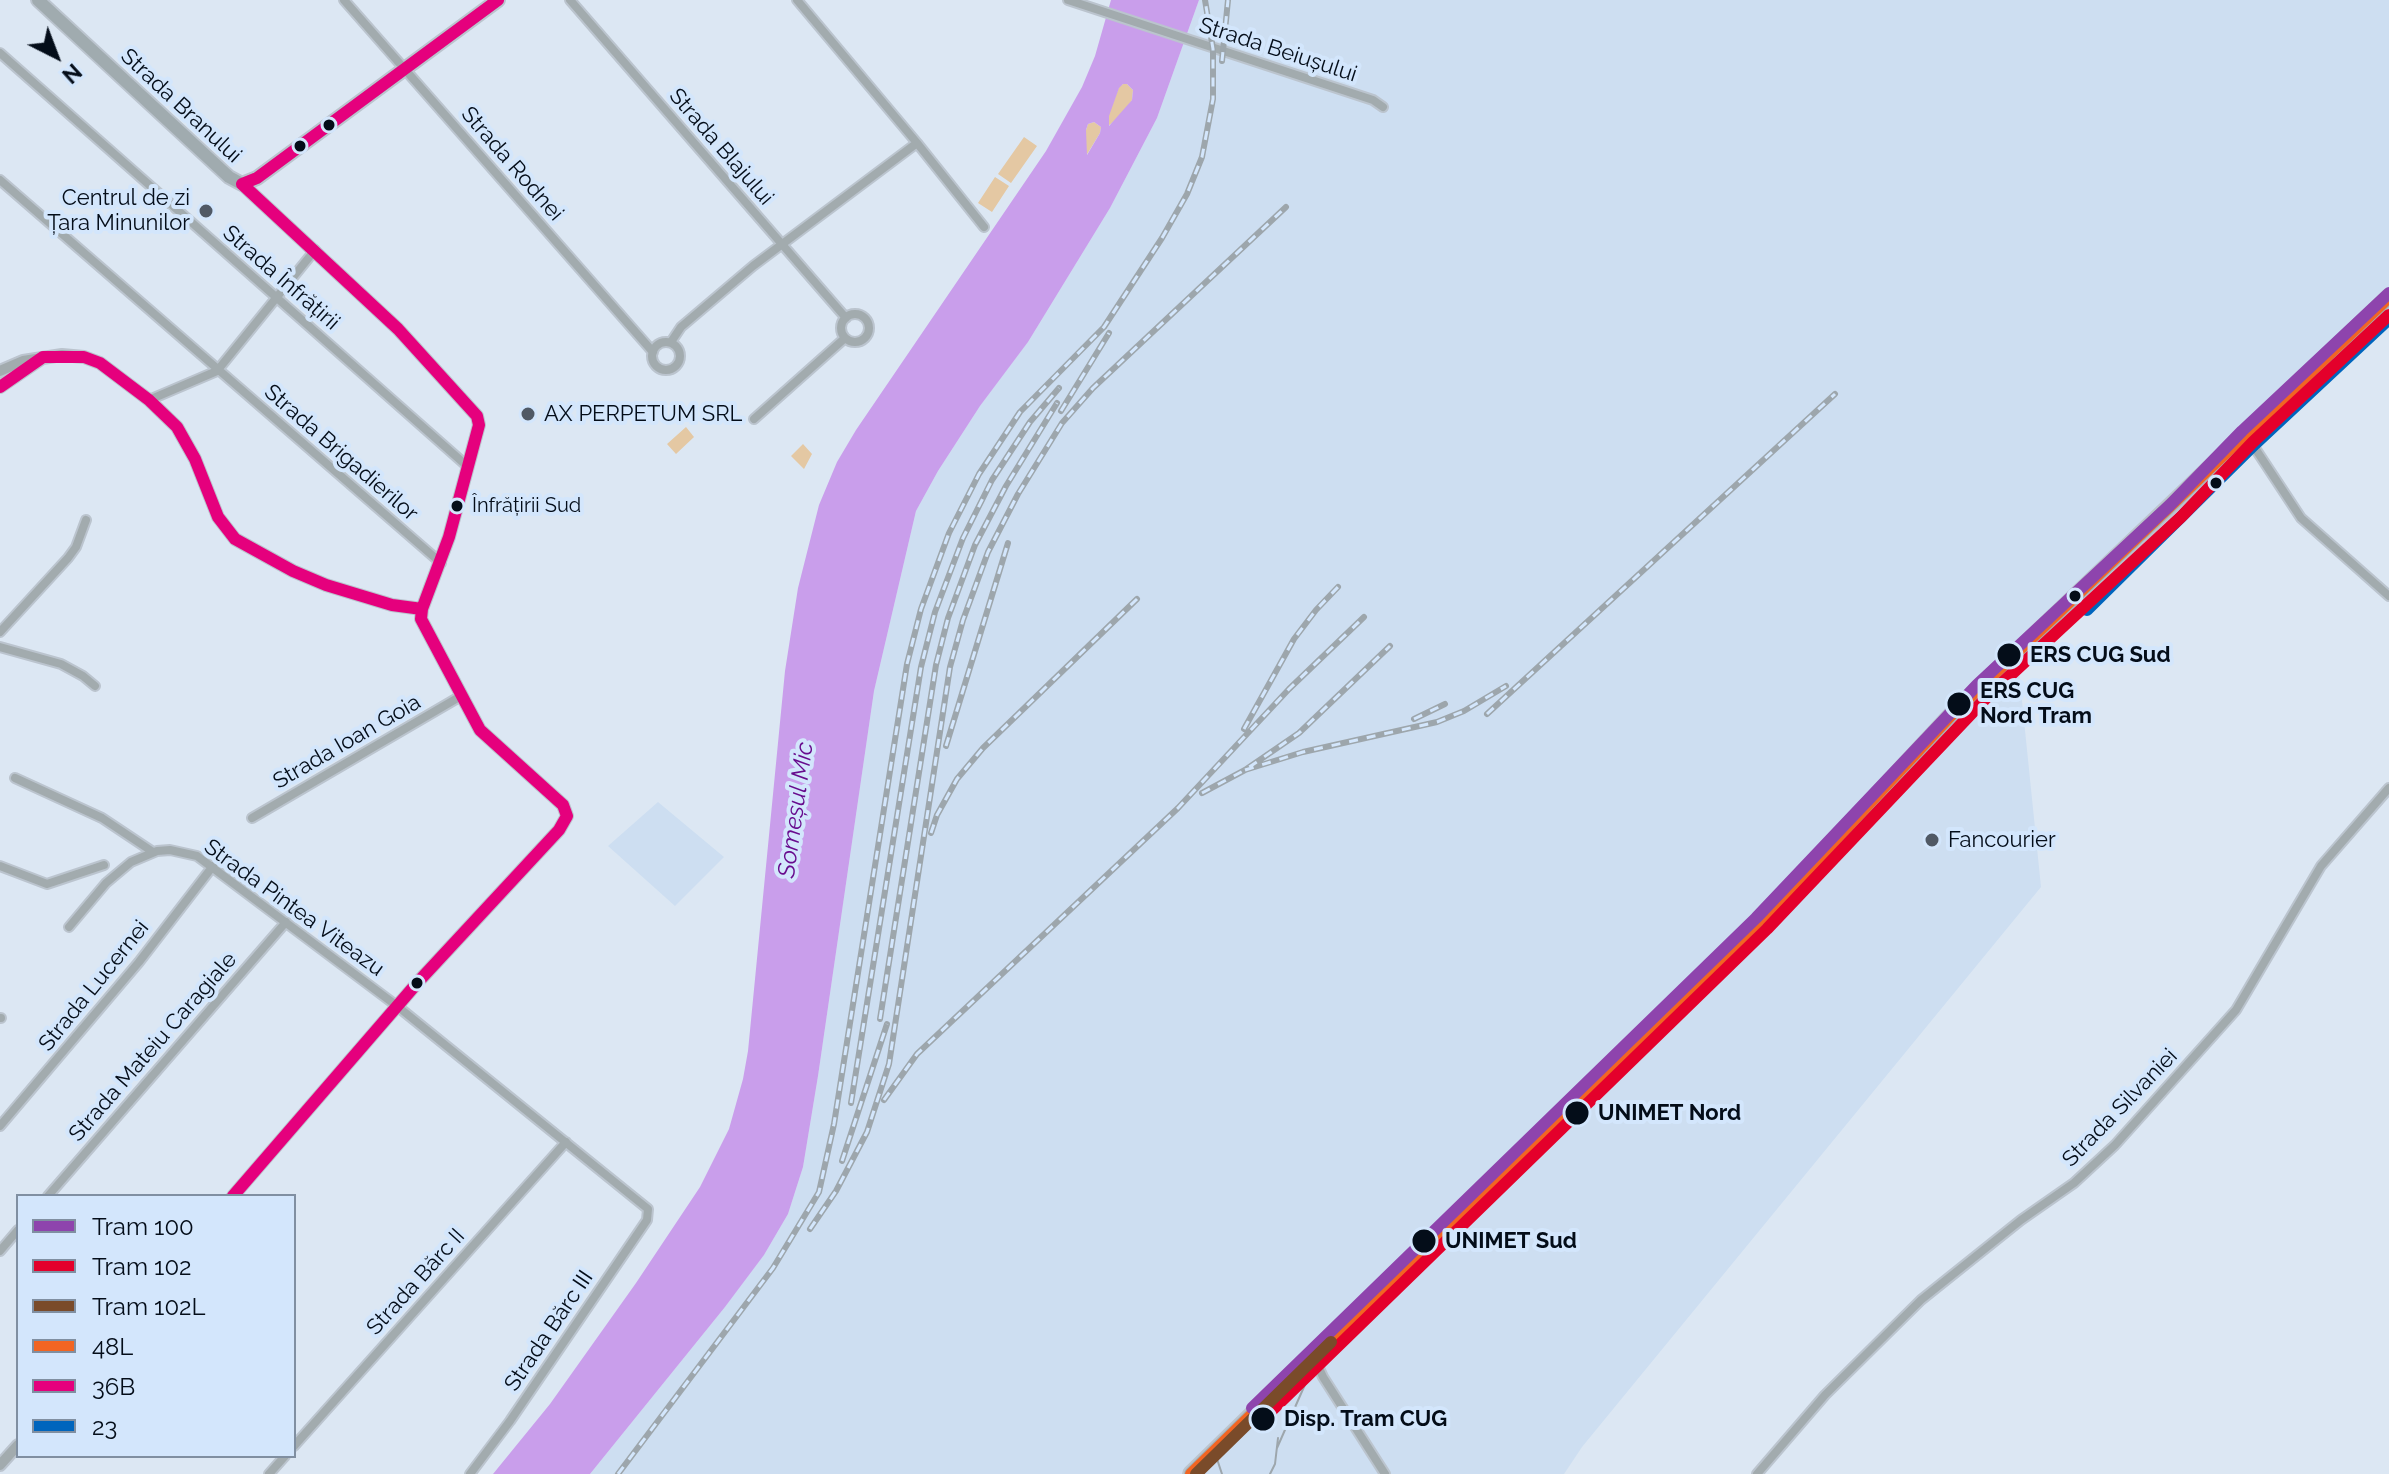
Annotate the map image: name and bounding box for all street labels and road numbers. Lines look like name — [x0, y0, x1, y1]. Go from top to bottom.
street label: Strada Beiușului — [1196, 12, 1360, 88]
street label: Strada Branului — [115, 43, 247, 169]
street label: Strada Blajului — [663, 83, 779, 211]
street label: Strada Rodnei — [455, 101, 569, 227]
street label: Strada Înfrățirii — [217, 220, 345, 336]
street label: Strada Brigadierilor — [259, 379, 423, 527]
street label: Strada Ioan Goia — [269, 689, 425, 795]
street label: Strada Pintea Viteazu — [199, 834, 389, 982]
street label: Strada Lucernei — [33, 915, 155, 1057]
street label: Strada Mateiu Caragiale — [64, 947, 242, 1147]
street label: Strada Silvaniei — [2057, 1043, 2183, 1173]
street label: Strada Bărc II — [361, 1223, 471, 1341]
street label: Strada Bărc III — [499, 1266, 599, 1396]

